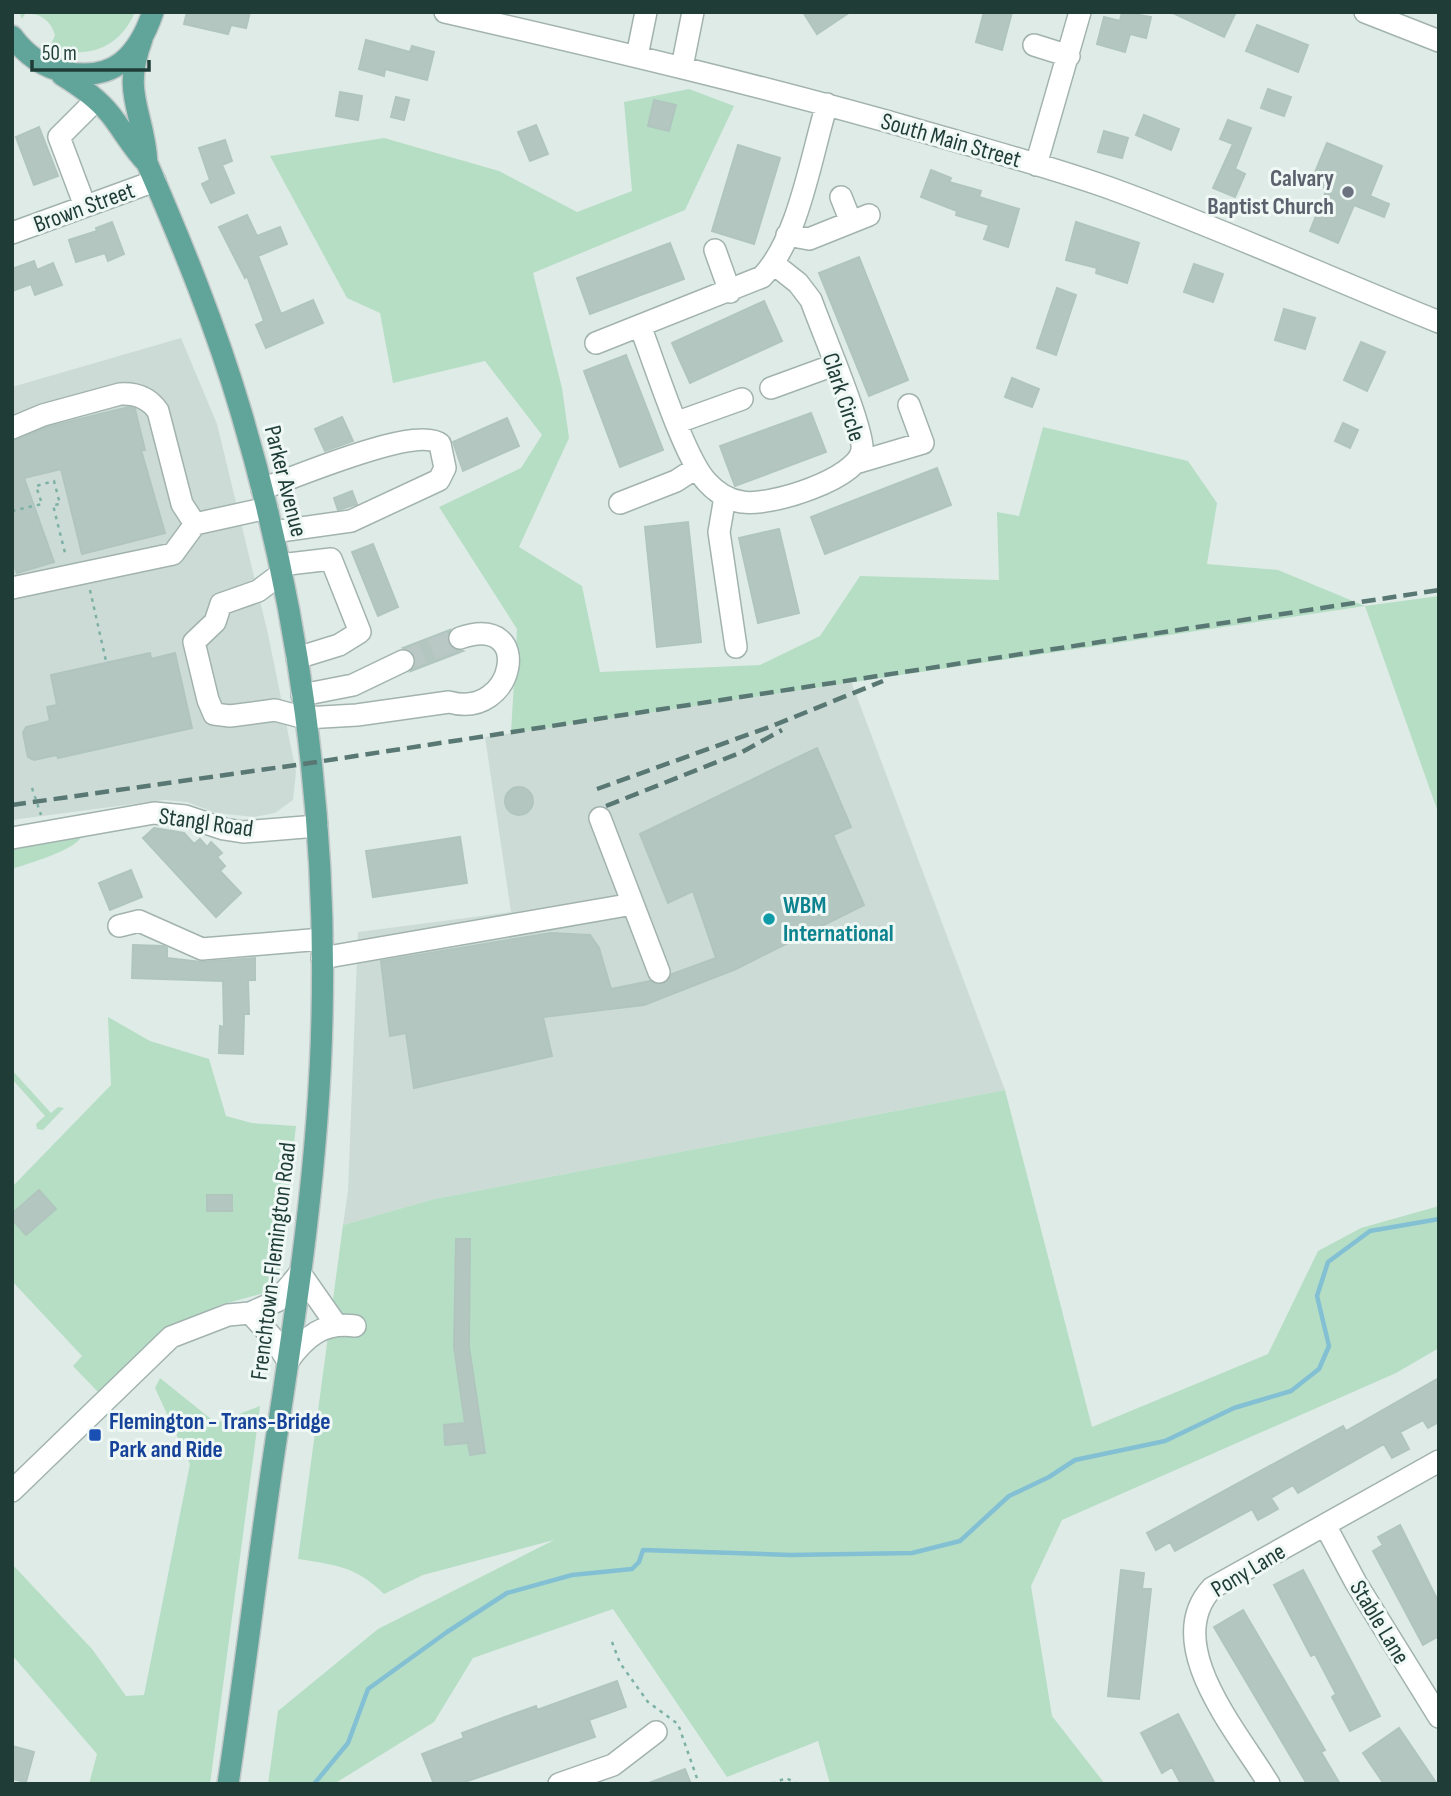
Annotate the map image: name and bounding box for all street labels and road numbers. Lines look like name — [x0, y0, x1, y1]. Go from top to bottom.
street label: South Main Street — [877, 107, 1024, 174]
street label: Brown Street — [30, 176, 139, 239]
street label: Clark Circle — [816, 349, 871, 445]
street label: Parker Avenue — [258, 422, 313, 540]
street label: Stangl Road — [157, 802, 255, 843]
street label: Frenchtown-Flemington Road — [245, 1141, 302, 1381]
street label: Pony Lane — [1206, 1537, 1291, 1604]
street label: Stable Lane — [1343, 1575, 1416, 1669]

